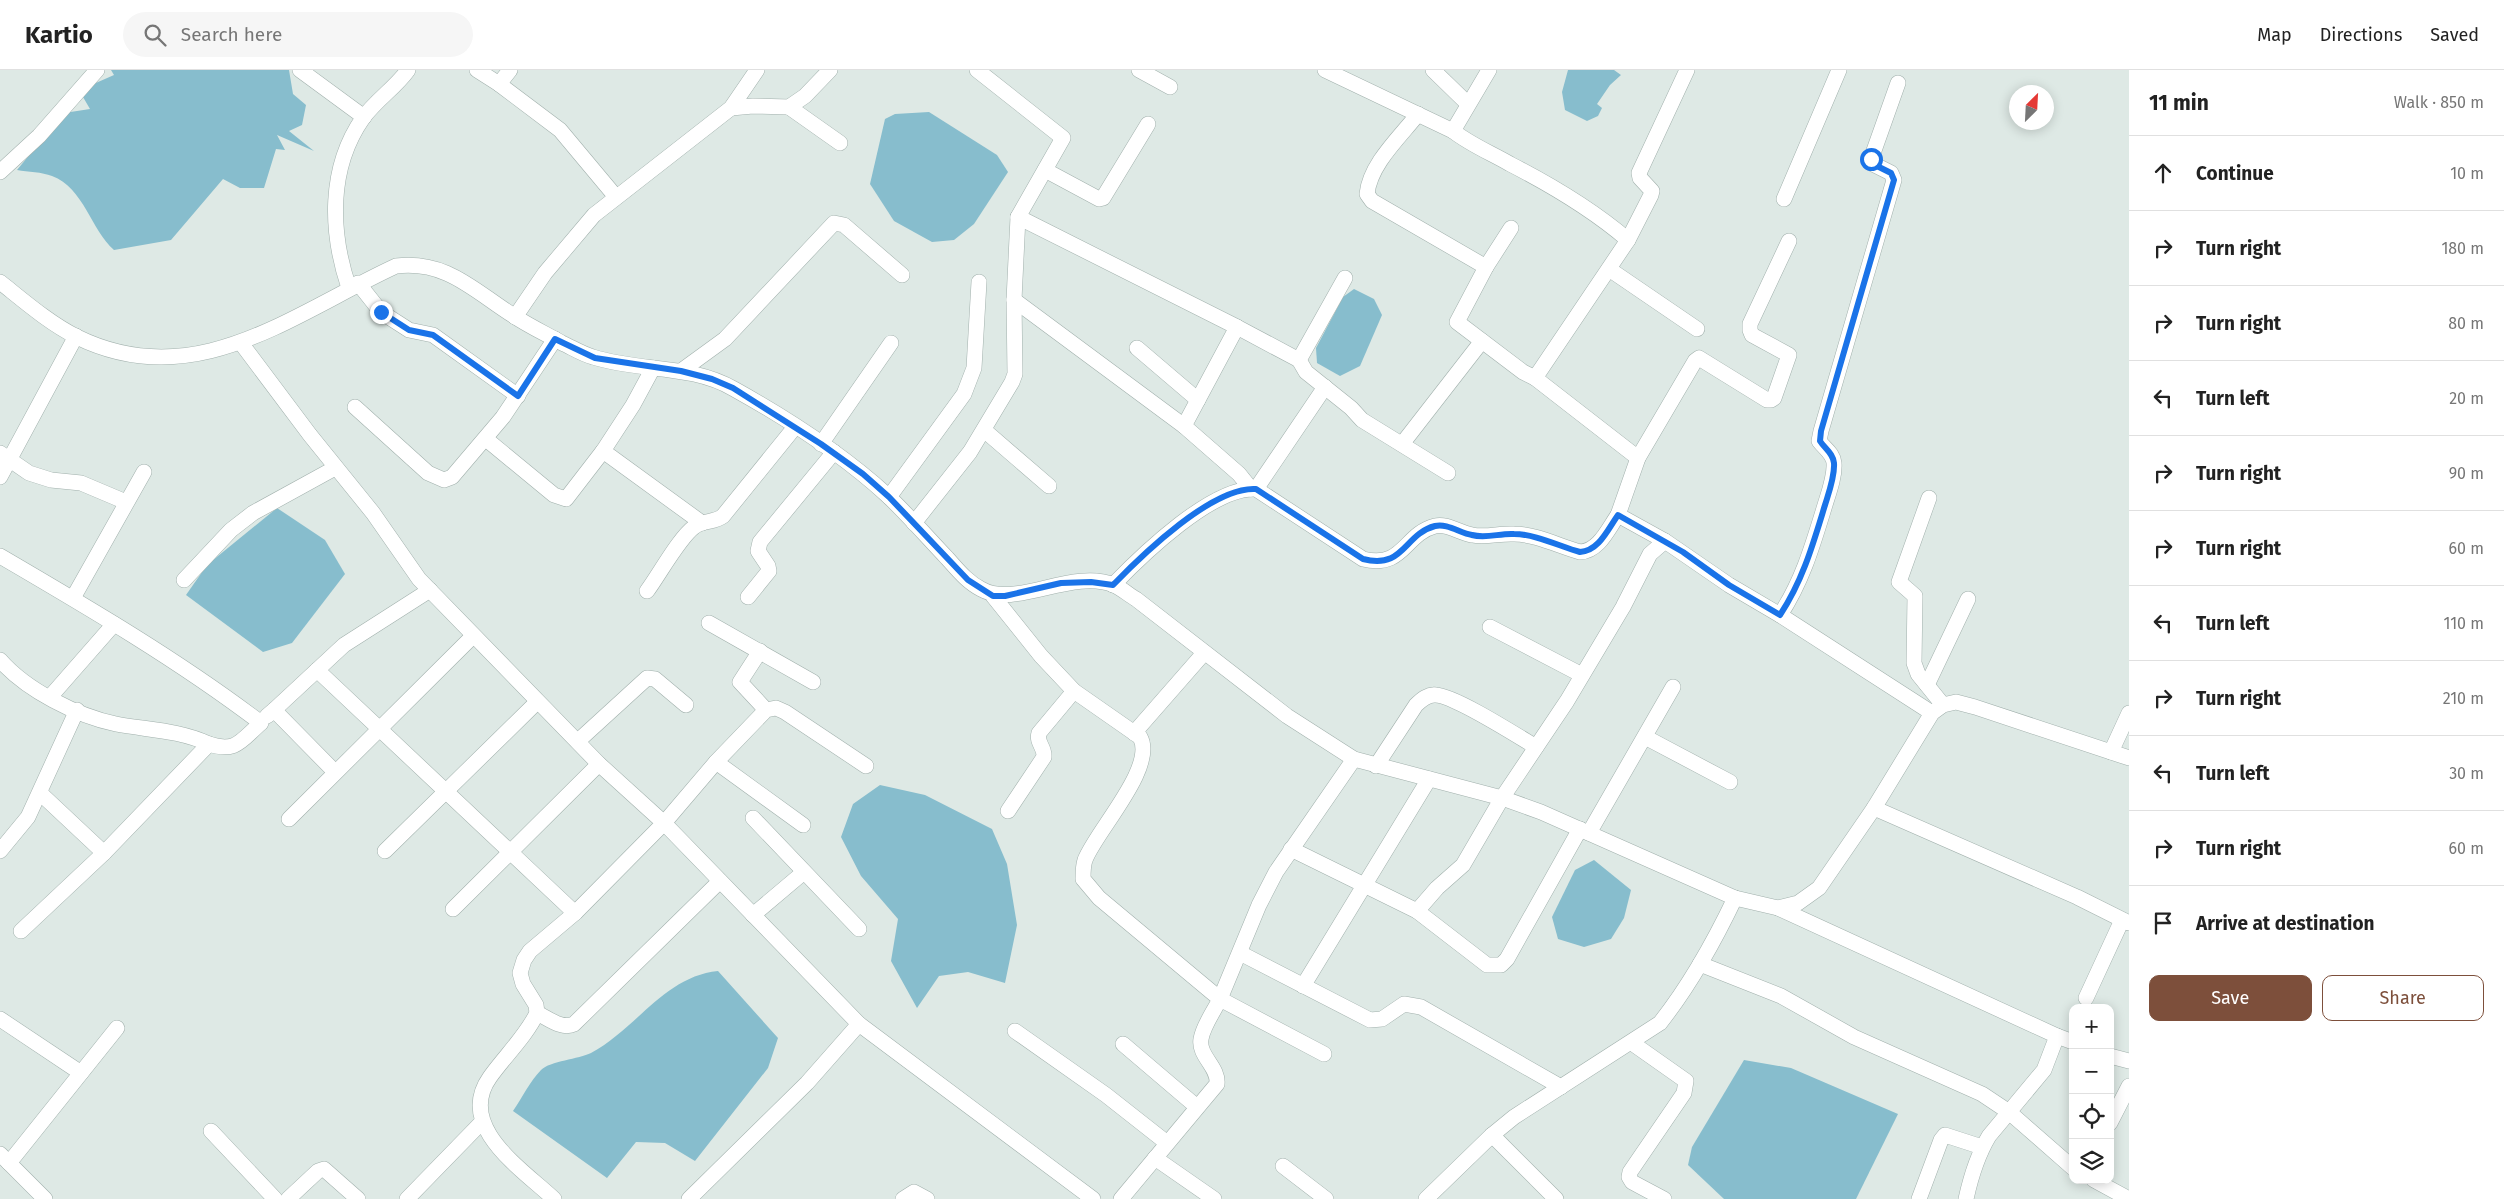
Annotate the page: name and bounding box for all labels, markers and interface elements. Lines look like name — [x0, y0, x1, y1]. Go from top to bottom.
search box — [123, 12, 473, 57]
text: Kartio — [25, 21, 93, 49]
icon: search — [141, 21, 169, 49]
text: Search here — [181, 23, 282, 46]
text: Map — [2257, 24, 2292, 46]
text: Directions — [2320, 24, 2402, 46]
text: Saved — [2430, 24, 2479, 46]
north arrow — [2009, 85, 2054, 130]
text: 11 min — [2149, 90, 2209, 116]
text: Walk · 850 m — [2394, 93, 2484, 112]
route start — [1860, 148, 1883, 171]
icon: ahead — [2149, 159, 2177, 187]
text: Continue — [2196, 162, 2274, 185]
text: 10 m — [2450, 164, 2484, 183]
icon: right — [2149, 234, 2177, 262]
text: Turn right — [2196, 237, 2281, 260]
text: 180 m — [2441, 239, 2484, 258]
route end — [370, 301, 393, 324]
icon: right — [2149, 309, 2177, 337]
text: Turn right — [2196, 312, 2281, 335]
text: 80 m — [2448, 314, 2484, 333]
icon: left — [2149, 384, 2177, 412]
text: Turn left — [2196, 387, 2270, 410]
text: 20 m — [2449, 389, 2484, 408]
icon: right — [2149, 459, 2177, 487]
text: Turn right — [2196, 462, 2281, 485]
text: 90 m — [2449, 464, 2484, 483]
icon: right — [2149, 534, 2177, 562]
text: Turn right — [2196, 537, 2281, 560]
text: 60 m — [2449, 539, 2484, 558]
icon: left — [2149, 609, 2177, 637]
text: Turn left — [2196, 612, 2270, 635]
text: 110 m — [2443, 614, 2484, 633]
icon: right — [2149, 684, 2177, 712]
text: Turn right — [2196, 687, 2281, 710]
text: 210 m — [2443, 689, 2484, 708]
icon: left — [2149, 759, 2177, 787]
text: Turn left — [2196, 762, 2270, 785]
text: 30 m — [2449, 764, 2484, 783]
icon: right — [2149, 834, 2177, 862]
text: Turn right — [2196, 837, 2281, 860]
text: 60 m — [2449, 839, 2484, 858]
icon: arrive — [2149, 909, 2177, 937]
text: Arrive at destination — [2196, 912, 2375, 935]
button: Save — [2149, 975, 2312, 1021]
button: Share — [2322, 975, 2484, 1021]
map controls — [2069, 1004, 2114, 1184]
button: + — [2069, 1004, 2114, 1049]
button: − — [2069, 1049, 2114, 1094]
button: locate — [2069, 1094, 2114, 1139]
button: layers — [2069, 1139, 2114, 1184]

